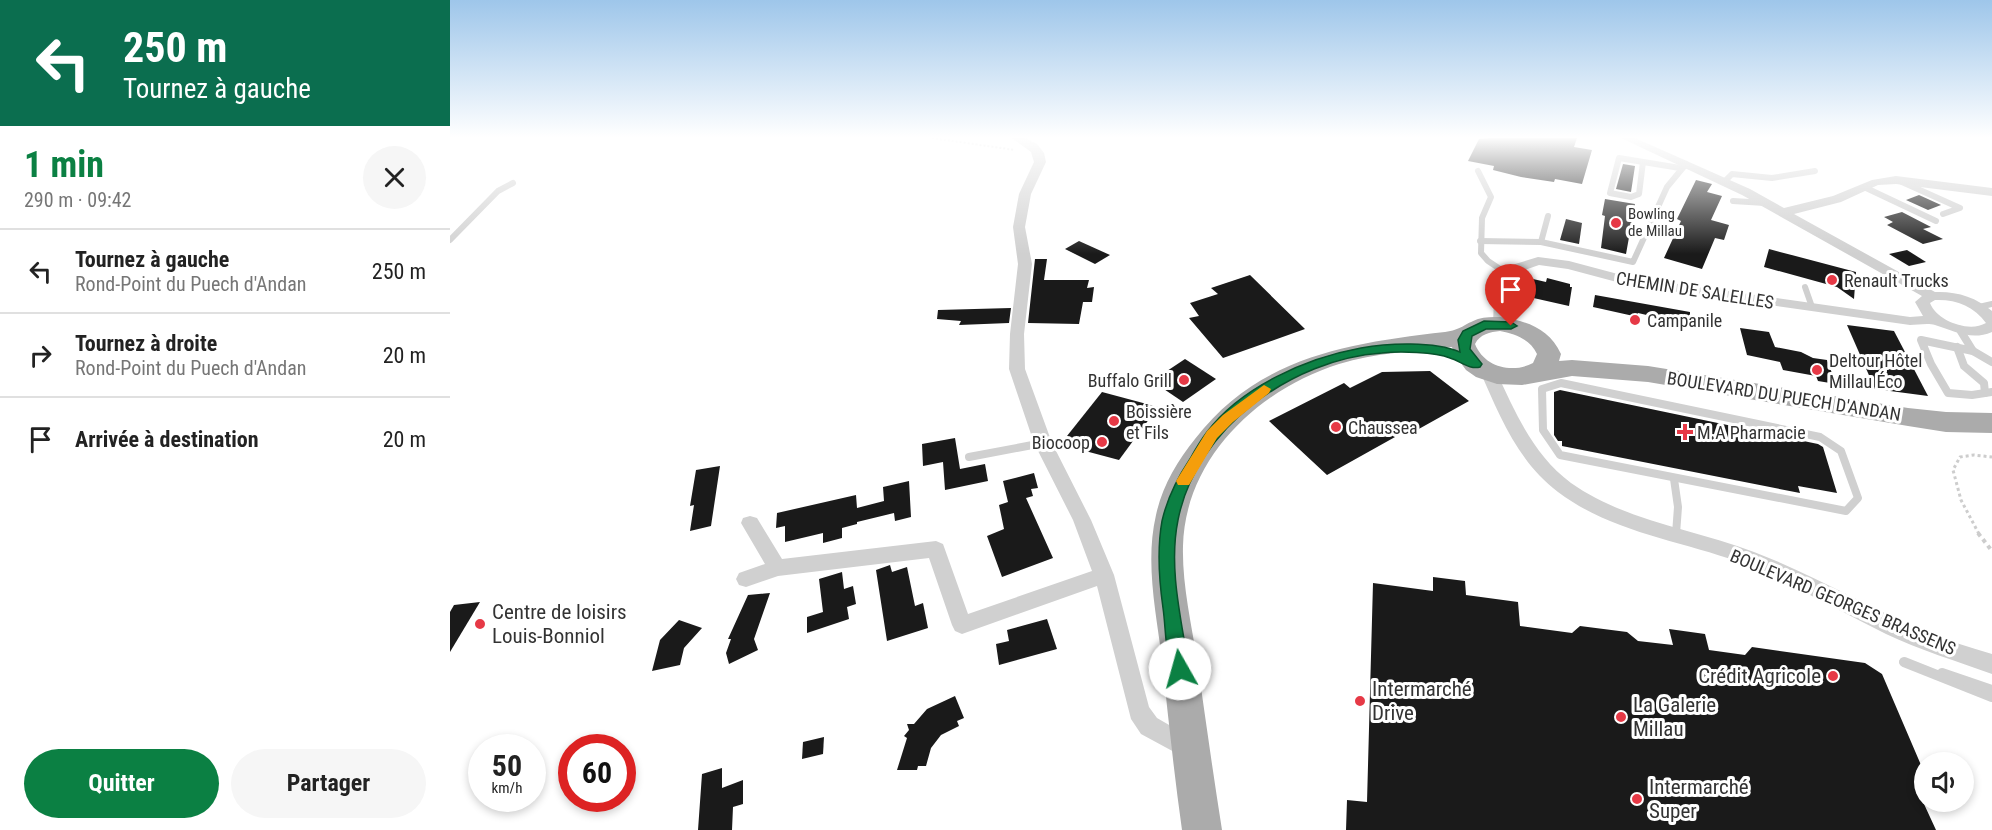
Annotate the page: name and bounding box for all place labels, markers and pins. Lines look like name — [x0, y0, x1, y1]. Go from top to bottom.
place label: Bowling de Millau — [1628, 205, 1682, 240]
marker: Bowling de Millau — [1609, 216, 1623, 230]
pin — [1485, 264, 1536, 326]
place label: Renault Trucks — [1844, 270, 1949, 291]
marker: Renault Trucks — [1825, 273, 1839, 287]
place label: Campanile — [1647, 310, 1722, 331]
marker: Campanile — [1628, 313, 1642, 327]
place label: Deltour Hôtel Millau Éco — [1829, 350, 1922, 392]
marker: Deltour Hôtel Millau Éco — [1810, 363, 1824, 377]
place label: Buffalo Grill — [1088, 370, 1172, 391]
marker: Buffalo Grill — [1177, 373, 1191, 387]
place label: Boissière et Fils — [1126, 401, 1192, 443]
marker: Boissière et Fils — [1107, 414, 1121, 428]
place label: Chaussea — [1348, 417, 1418, 438]
marker: Chaussea — [1329, 420, 1343, 434]
place label: M.A Pharmacie — [1697, 422, 1806, 443]
marker: M.A Pharmacie — [1678, 425, 1692, 439]
place label: Biocoop — [1032, 432, 1090, 453]
marker: Biocoop — [1095, 435, 1109, 449]
place label: Centre de loisirs Louis-Bonniol — [492, 600, 627, 648]
marker: Centre de loisirs Louis-Bonniol — [473, 617, 487, 631]
place label: Crédit Agricole — [1698, 664, 1821, 688]
marker: Crédit Agricole — [1826, 669, 1840, 683]
place label: Intermarché Drive — [1372, 677, 1472, 725]
place label: La Galerie Millau — [1633, 693, 1716, 741]
marker: Intermarché Drive — [1353, 694, 1367, 708]
marker: La Galerie Millau — [1614, 710, 1628, 724]
place label: Intermarché Super — [1649, 775, 1749, 823]
marker: Intermarché Super — [1630, 792, 1644, 806]

